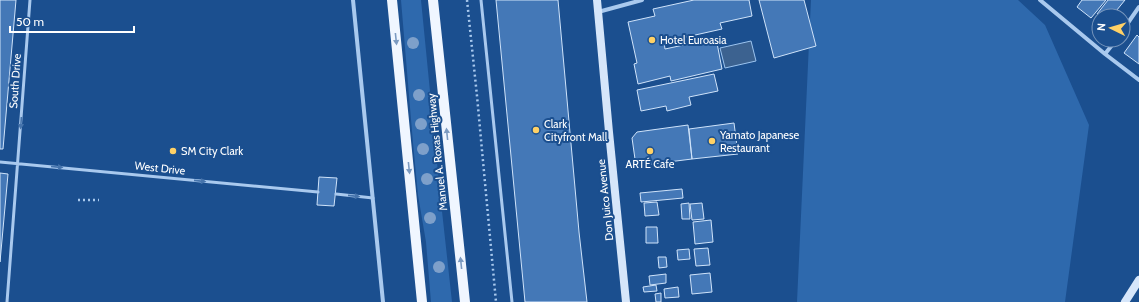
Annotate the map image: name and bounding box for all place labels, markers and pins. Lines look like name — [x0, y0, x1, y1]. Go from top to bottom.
place label: Hotel Euroasia — [660, 33, 727, 47]
marker: Hotel Euroasia — [647, 35, 657, 45]
place label: Clark Cityfront Mall — [544, 117, 608, 144]
marker: Clark Cityfront Mall — [531, 125, 541, 135]
place label: Yamato Japanese Restaurant — [719, 128, 800, 155]
marker: Yamato Japanese Restaurant — [707, 136, 717, 146]
place label: SM City Clark — [181, 144, 243, 158]
marker: SM City Clark — [168, 146, 178, 156]
marker: ARTÉ Cafe — [645, 146, 655, 156]
place label: ARTÉ Cafe — [626, 157, 675, 171]

